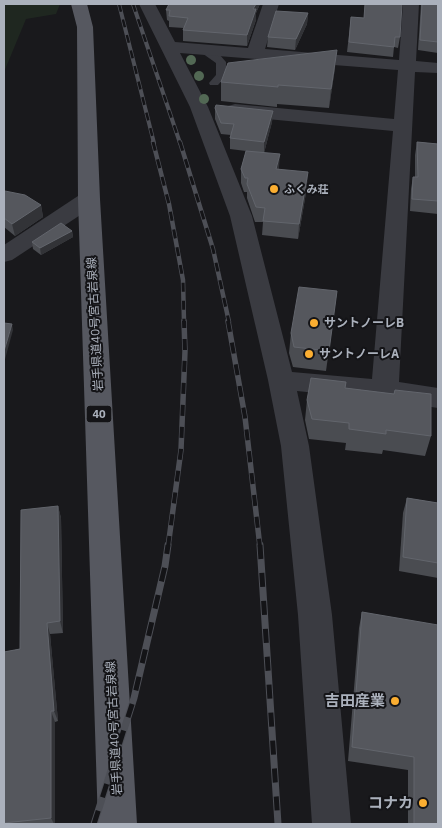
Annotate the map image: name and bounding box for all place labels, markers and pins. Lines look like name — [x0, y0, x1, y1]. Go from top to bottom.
place label: ふくみ荘 — [284, 182, 328, 196]
marker: ふくみ荘 — [268, 183, 280, 195]
place label: サントノーレB — [324, 315, 404, 330]
marker: サントノーレB — [308, 317, 320, 329]
place label: サントノーレA — [319, 346, 399, 361]
marker: サントノーレA — [303, 348, 315, 360]
place label: 吉田産業 — [325, 691, 385, 710]
marker: 吉田産業 — [389, 695, 401, 707]
place label: コナカ — [368, 793, 413, 812]
marker: コナカ — [417, 797, 429, 809]

